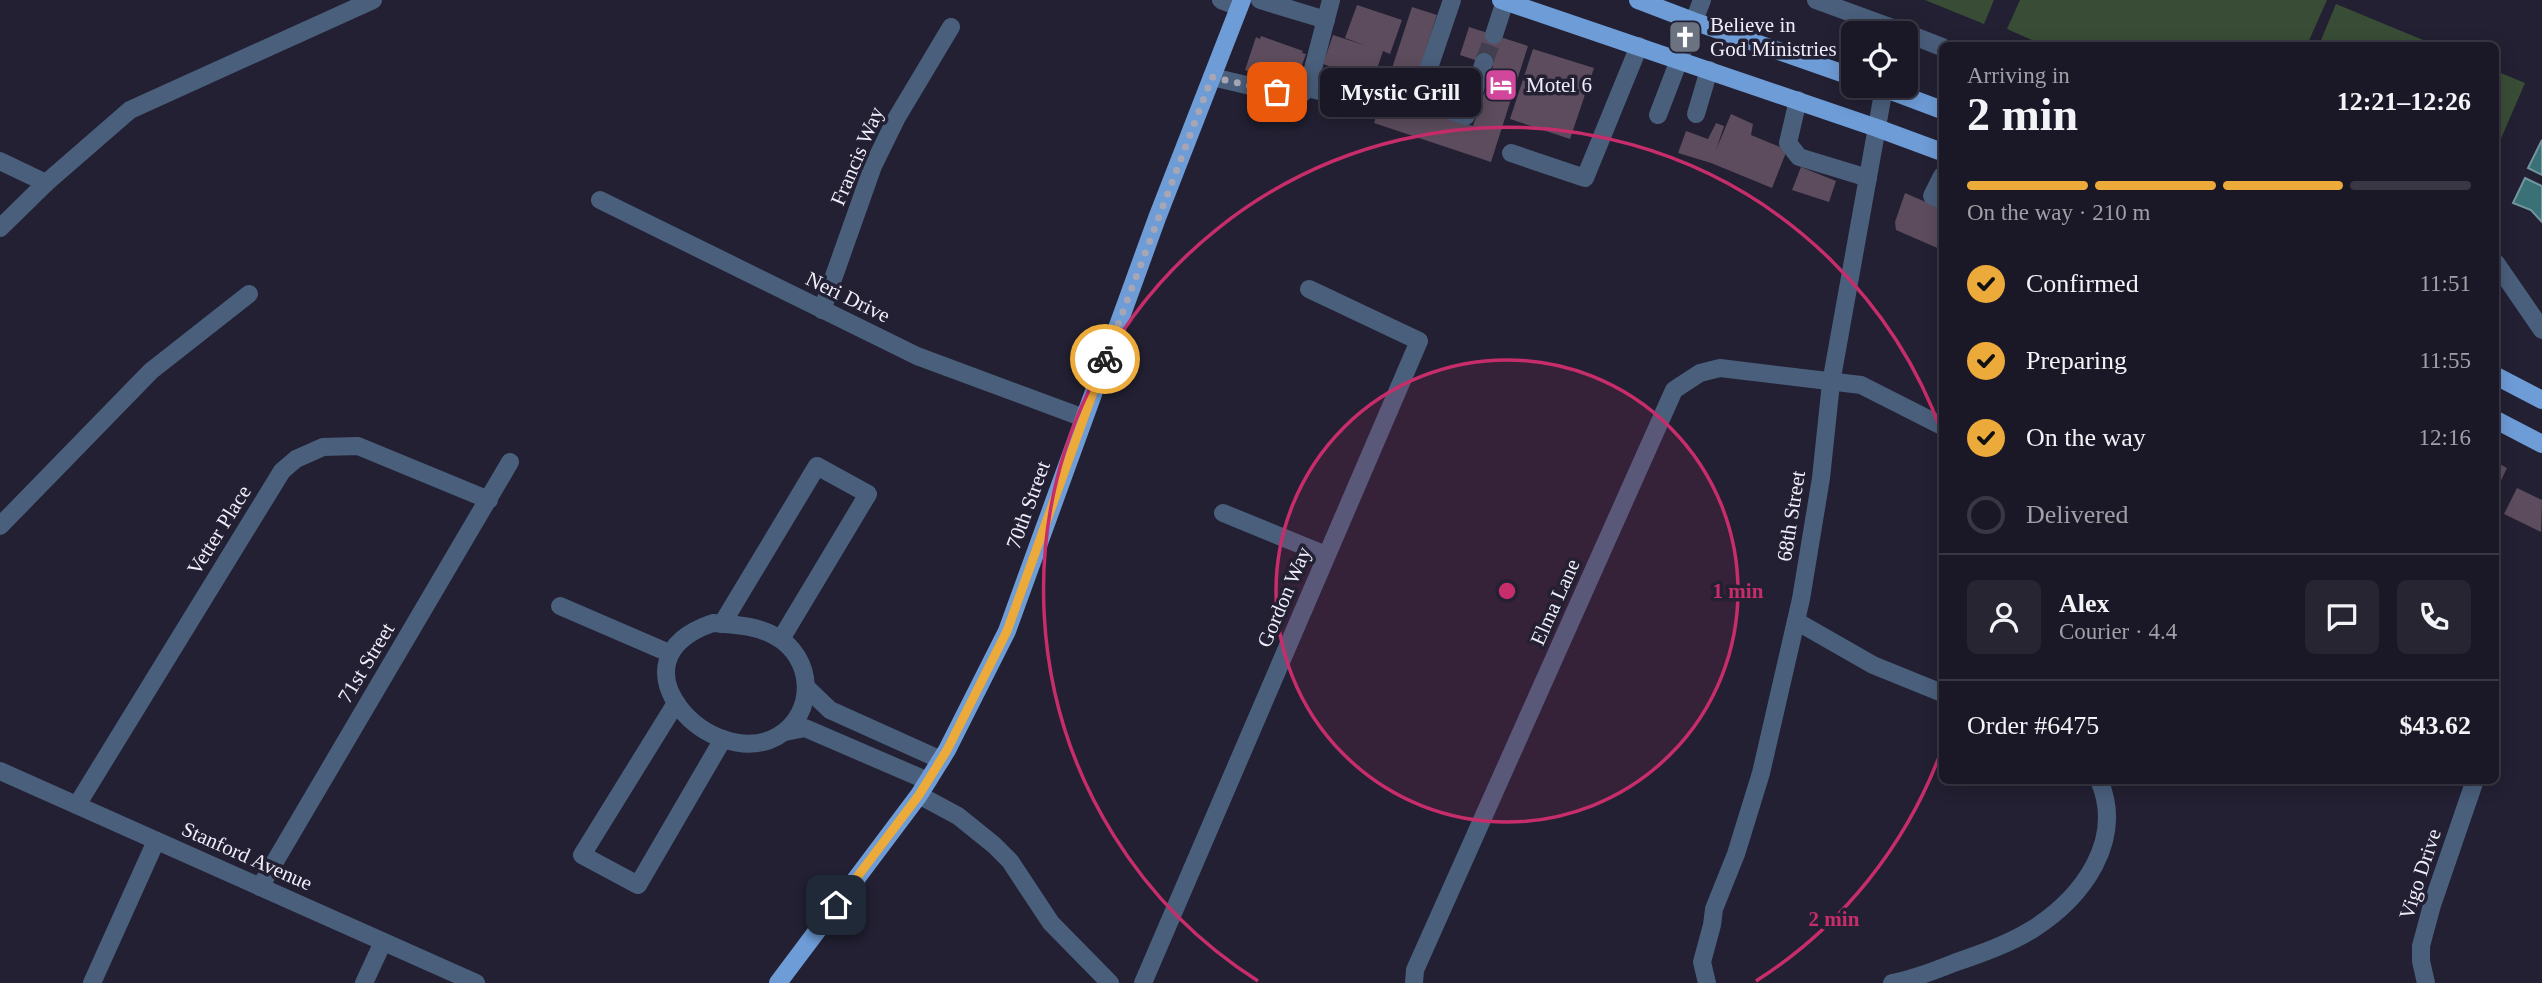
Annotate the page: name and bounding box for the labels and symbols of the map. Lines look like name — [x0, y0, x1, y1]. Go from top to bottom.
place label: Believe in God Ministries — [1710, 13, 1837, 61]
church icon: Believe in God Ministries — [1666, 18, 1704, 56]
pin — [1247, 62, 1307, 122]
hotel icon: Motel 6 — [1482, 66, 1520, 104]
callout: Mystic Grill — [1319, 68, 1480, 116]
place label: Motel 6 — [1526, 73, 1592, 97]
street label: Francis Way — [826, 103, 889, 209]
street label: Neri Drive — [802, 266, 894, 328]
courier — [1070, 324, 1140, 394]
street label: 70th Street — [1001, 458, 1055, 552]
street label: 68th Street — [1772, 469, 1810, 563]
street label: Vetter Place — [182, 481, 256, 579]
street label: Gordon Way — [1252, 543, 1316, 651]
street label: Elma Lane — [1525, 555, 1585, 649]
centre of rings — [1495, 579, 1519, 603]
text: 1 min — [1713, 579, 1764, 603]
street label: 71st Street — [333, 618, 399, 707]
street label: Stanford Avenue — [178, 817, 316, 895]
street label: Vigo Drive — [2394, 826, 2446, 922]
pin — [806, 875, 866, 935]
text: 2 min — [1809, 907, 1860, 931]

